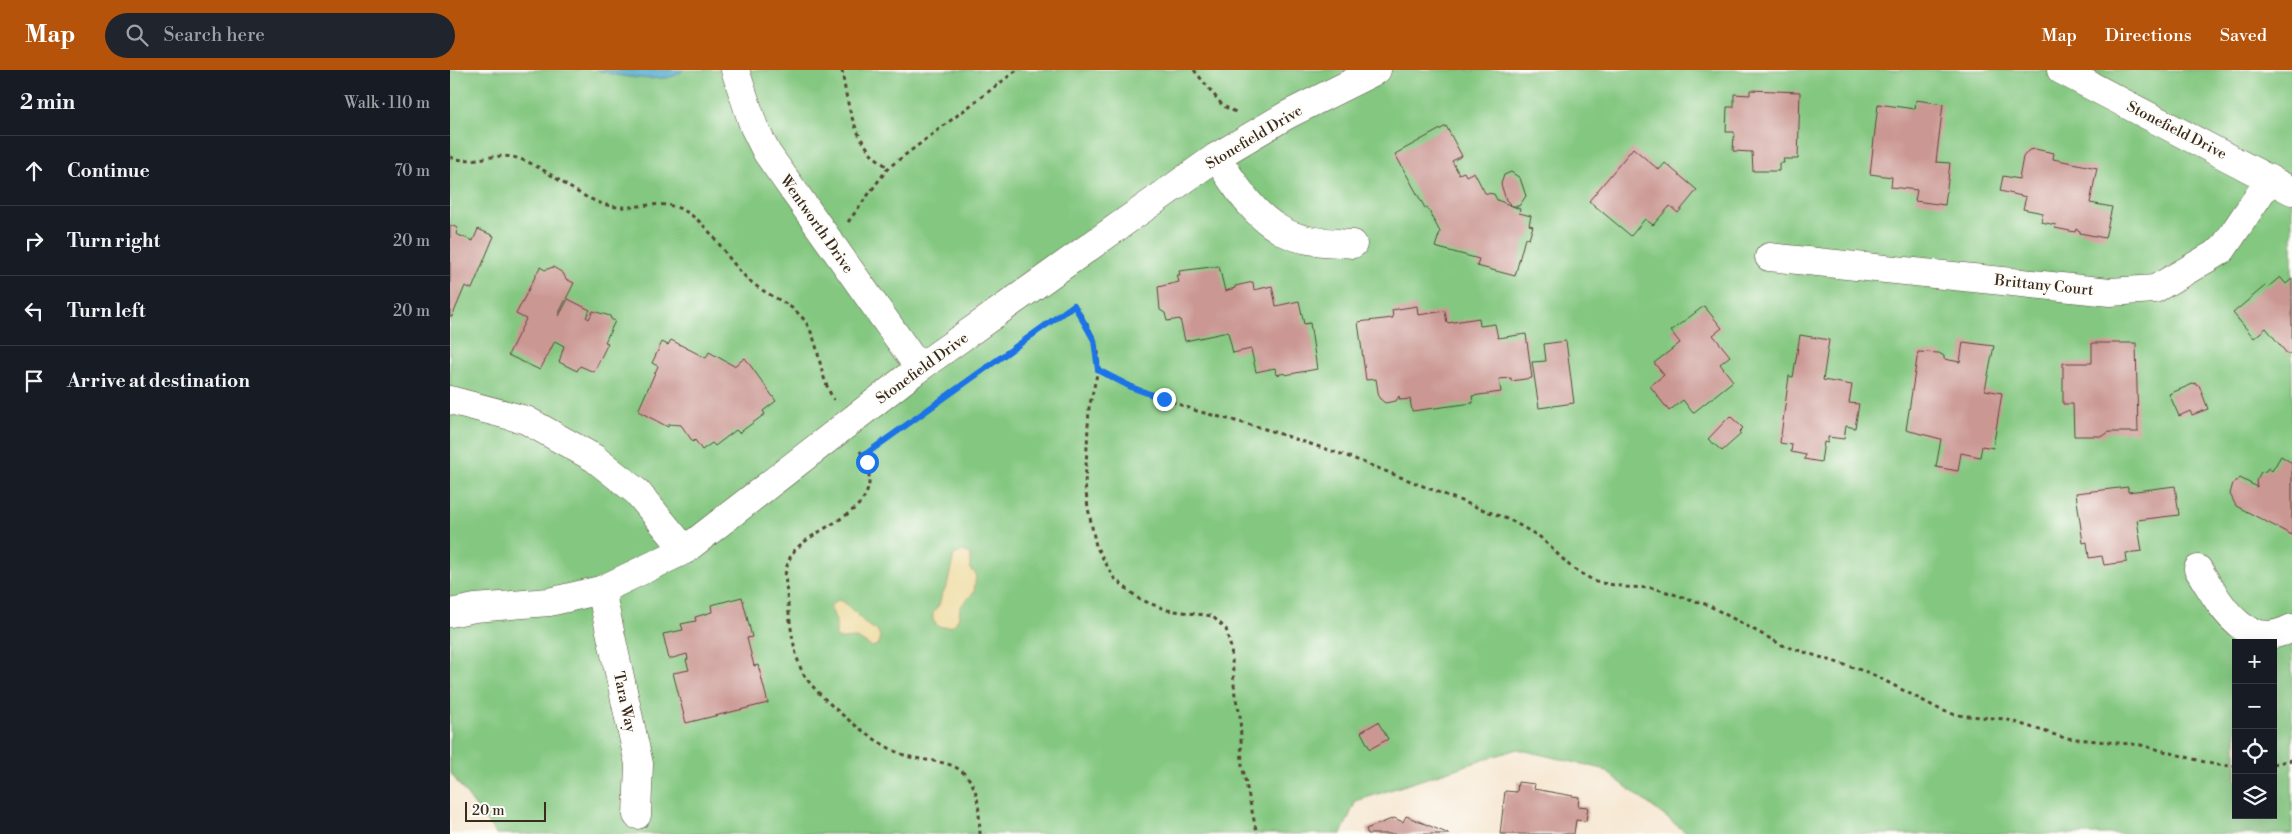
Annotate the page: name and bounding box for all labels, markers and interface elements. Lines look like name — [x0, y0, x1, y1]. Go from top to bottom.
search box — [105, 13, 455, 58]
text: Map — [25, 20, 75, 50]
icon: search — [123, 21, 151, 49]
text: Search here — [163, 23, 265, 47]
text: Map — [2041, 24, 2077, 47]
text: Directions — [2105, 24, 2192, 47]
text: Saved — [2220, 24, 2267, 47]
text: 2 min — [20, 90, 75, 116]
text: Walk · 110 m — [344, 93, 430, 113]
street label: Stonefield Drive — [2124, 97, 2230, 164]
street label: Stonefield Drive — [1202, 101, 1306, 174]
icon: ahead — [20, 157, 48, 185]
text: Continue — [67, 159, 150, 183]
text: 70 m — [394, 161, 430, 181]
street label: Wentworth Drive — [775, 171, 858, 277]
icon: right — [20, 227, 48, 255]
text: Turn right — [67, 229, 160, 253]
text: 20 m — [393, 231, 430, 251]
street label: Brittany Court — [1993, 271, 2095, 300]
icon: left — [20, 297, 48, 325]
text: Turn left — [67, 299, 146, 323]
text: 20 m — [393, 301, 430, 321]
street label: Stonefield Drive — [872, 328, 972, 408]
icon: arrive — [20, 367, 48, 395]
text: Arrive at destination — [67, 369, 250, 393]
route end — [1153, 388, 1176, 411]
route start — [856, 451, 879, 474]
map controls — [2232, 639, 2277, 819]
button: + — [2232, 639, 2277, 684]
street label: Tara Way — [609, 670, 640, 735]
button: − — [2232, 684, 2277, 729]
button: locate — [2232, 729, 2277, 774]
button: layers — [2232, 774, 2277, 819]
scale bar — [465, 799, 546, 822]
text: 20 m — [472, 802, 504, 820]

